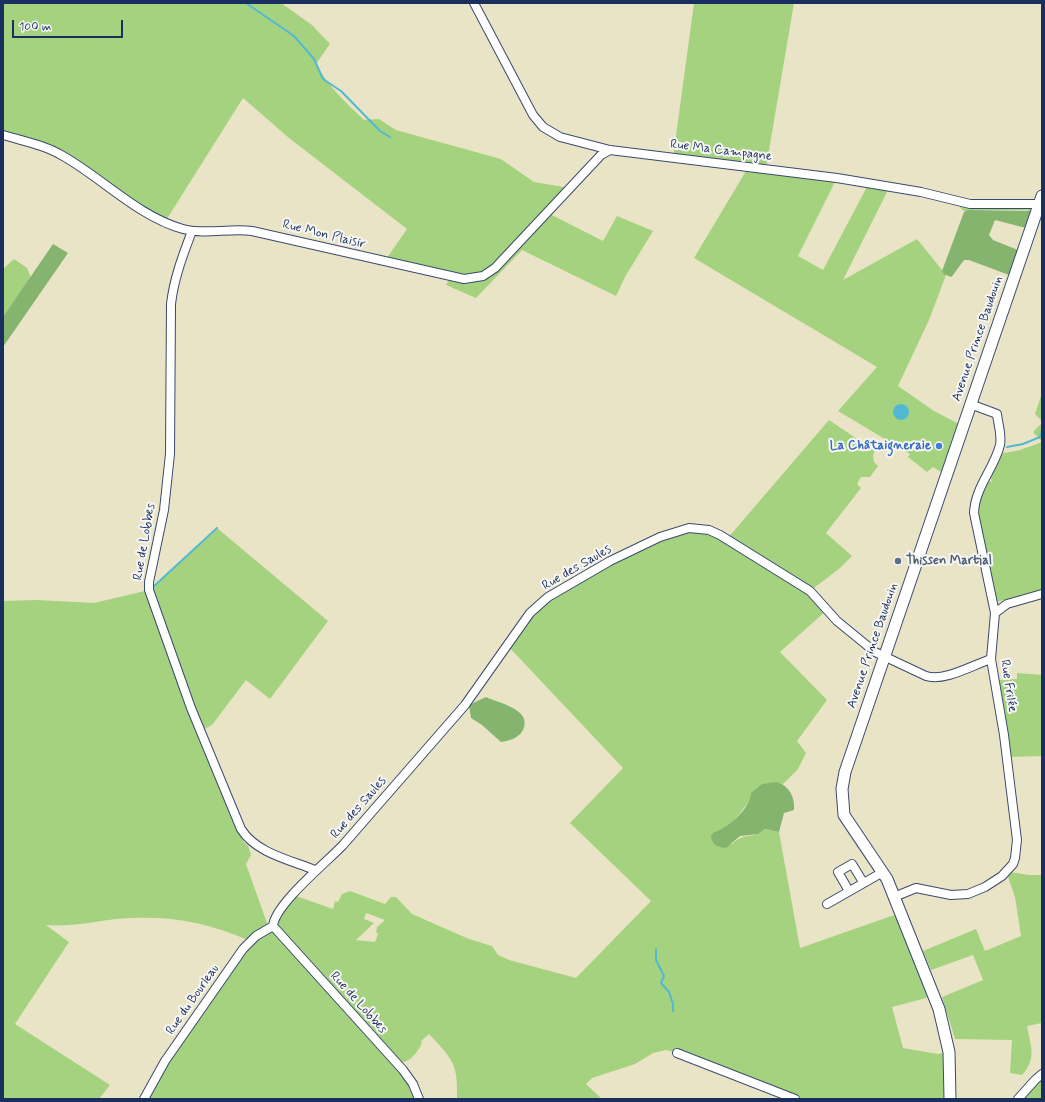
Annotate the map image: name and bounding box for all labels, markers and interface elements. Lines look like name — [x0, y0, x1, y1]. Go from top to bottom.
scale bar — [14, 12, 125, 38]
text: 100 m — [19, 19, 51, 35]
street label: Rue Ma Campagne — [669, 137, 773, 165]
street label: Rue Mon Plaisir — [281, 217, 367, 253]
street label: Avenue Prince Baudouin — [949, 274, 1007, 404]
place label: La Châtaigneraie — [830, 438, 931, 454]
marker: La Châtaigneraie — [934, 441, 944, 451]
street label: Rue de Lobbes — [131, 502, 159, 582]
street label: Rue des Saules — [540, 542, 614, 594]
place label: Thissen Martial — [906, 553, 992, 569]
marker: Thissen Martial — [893, 556, 903, 566]
street label: Avenue Prince Baudouin — [844, 581, 902, 711]
street label: Rue Frilée — [996, 659, 1020, 713]
street label: Rue des Saules — [328, 774, 390, 842]
street label: Rue du Bourleau — [163, 962, 223, 1038]
street label: Rue de Lobbes — [326, 969, 390, 1037]

